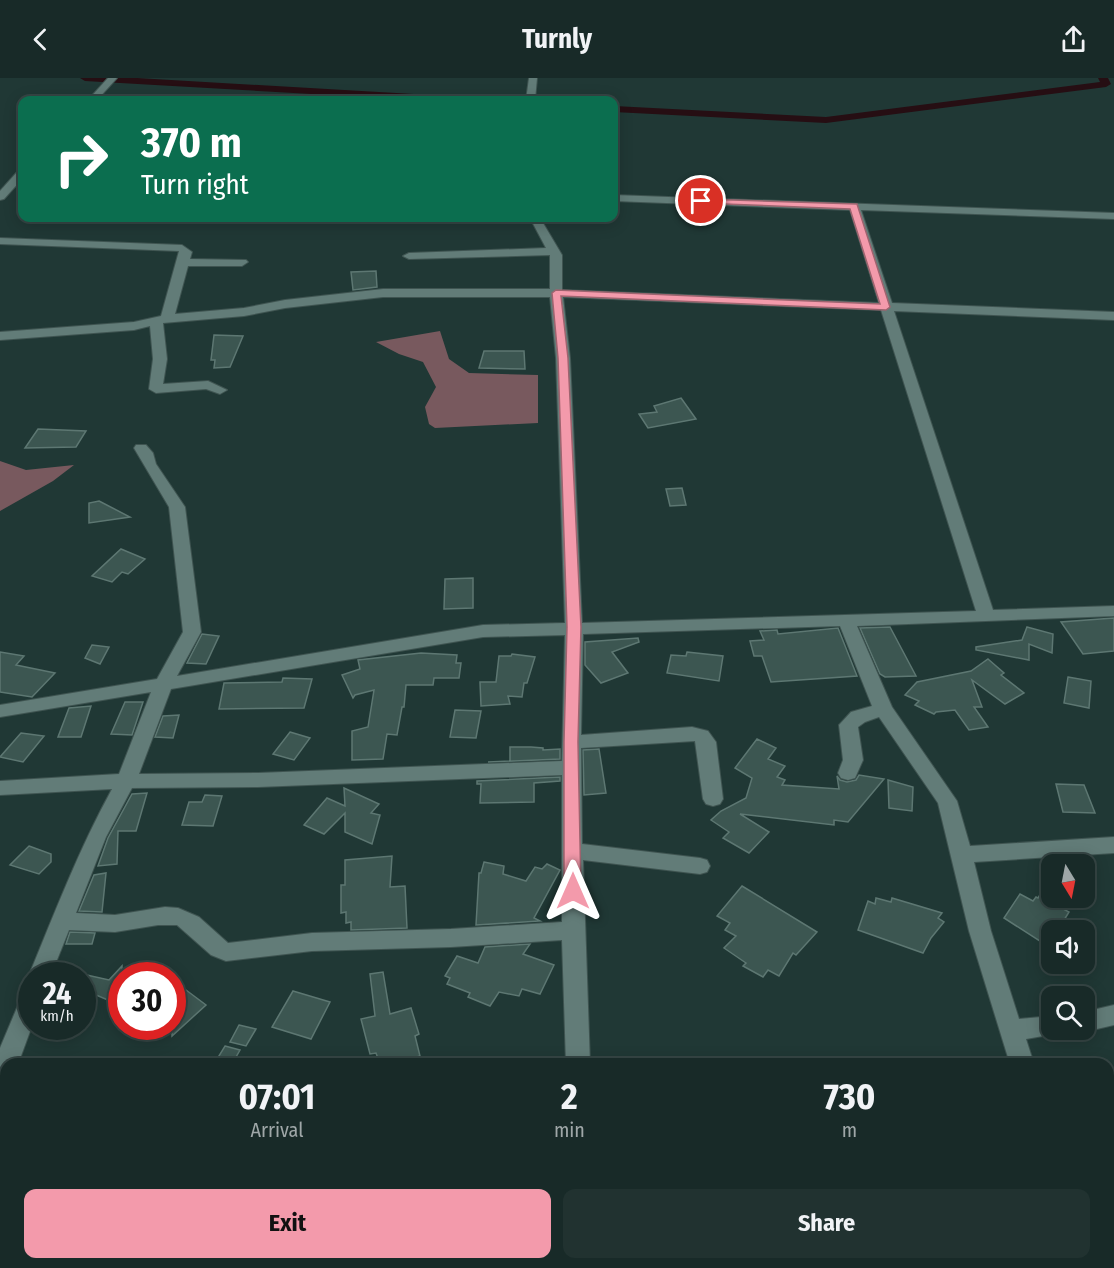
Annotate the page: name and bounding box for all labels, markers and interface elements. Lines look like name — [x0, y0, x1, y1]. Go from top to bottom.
icon: back — [24, 23, 57, 56]
text: Turnly — [522, 23, 592, 55]
icon: share — [1057, 23, 1090, 56]
text: 370 m — [141, 118, 242, 168]
icon: right — [42, 120, 120, 198]
text: Turn right — [141, 169, 249, 201]
pin — [675, 175, 726, 226]
icon: arrive — [684, 184, 717, 217]
north arrow — [1041, 854, 1095, 908]
map controls — [1041, 854, 1095, 1040]
position arrow — [541, 859, 605, 923]
button: sound — [1041, 920, 1095, 974]
speed limit sign: 30 — [108, 962, 186, 1040]
text: 24 — [43, 976, 71, 1012]
button: search — [1041, 986, 1095, 1040]
text: km/h — [40, 1007, 74, 1025]
text: 07:01 — [239, 1075, 315, 1119]
text: 2 — [561, 1075, 578, 1119]
text: 730 — [823, 1075, 875, 1119]
text: Arrival — [250, 1118, 303, 1142]
text: min — [554, 1118, 585, 1142]
text: m — [842, 1118, 857, 1142]
button: Exit — [24, 1189, 551, 1258]
button: Share — [563, 1189, 1090, 1258]

